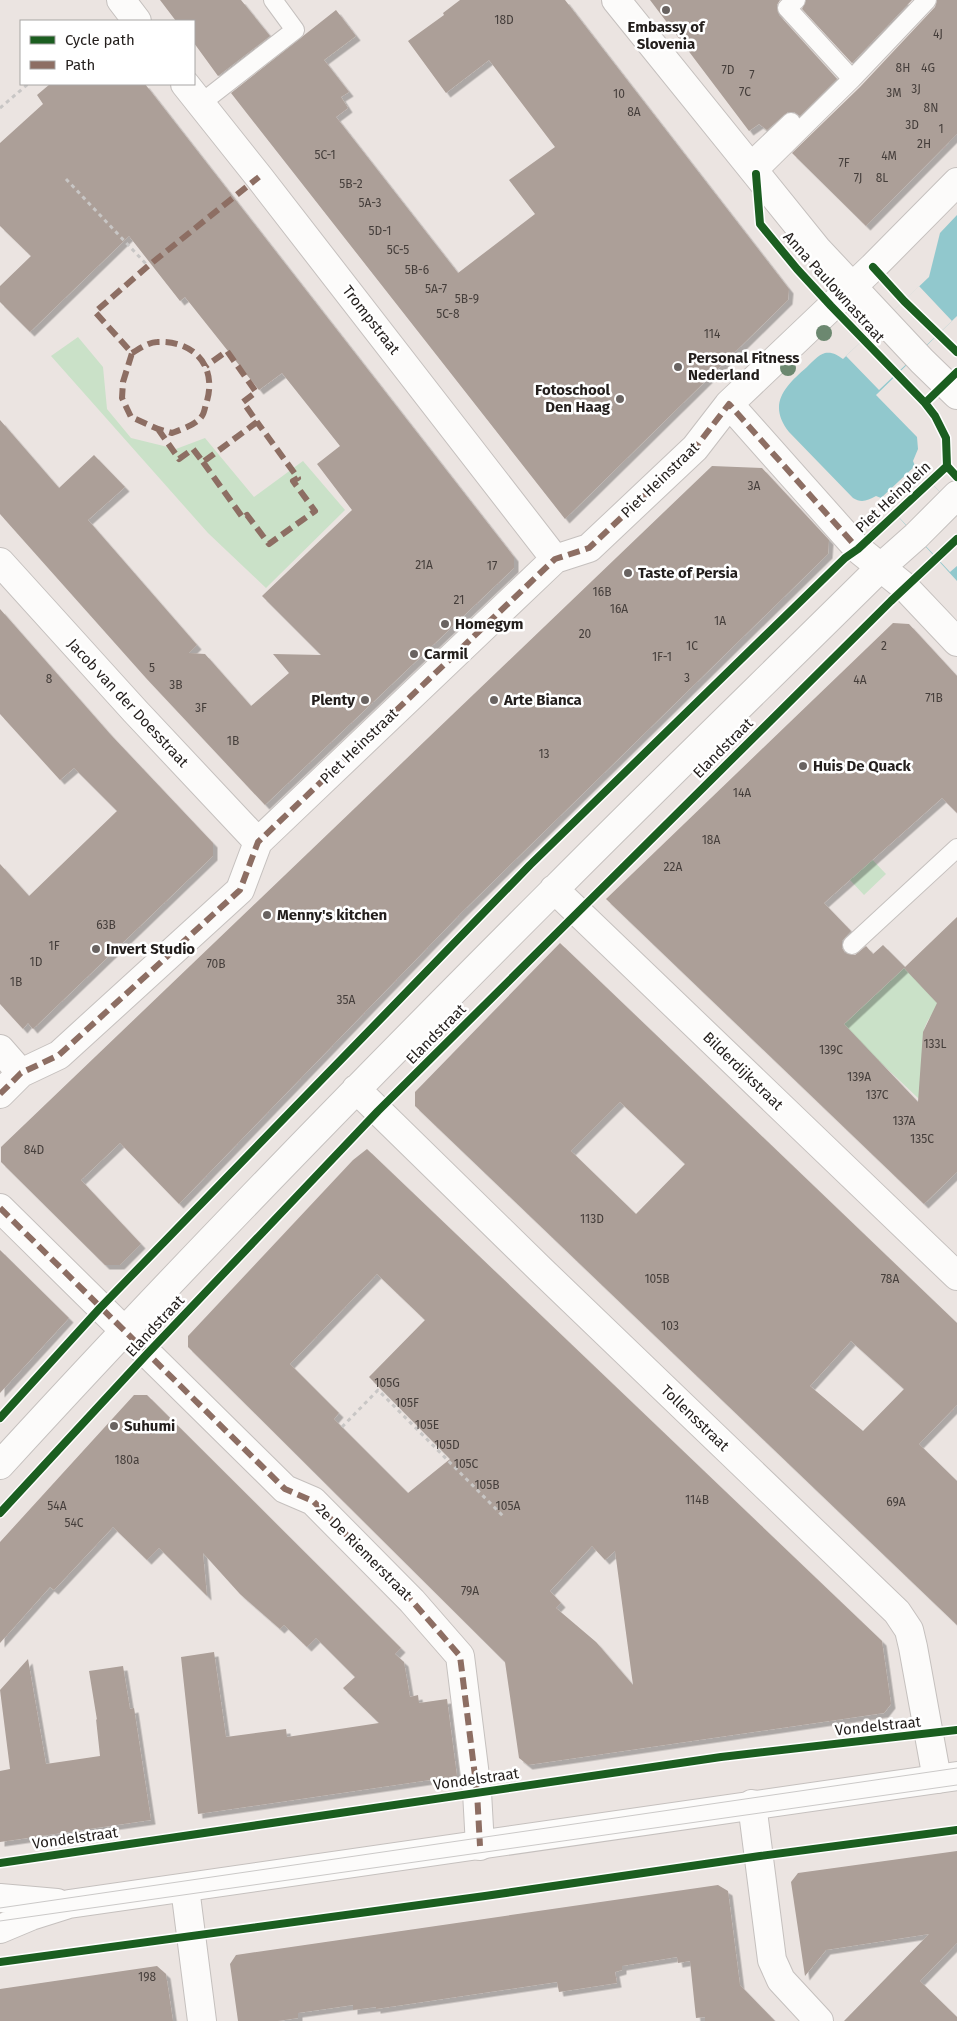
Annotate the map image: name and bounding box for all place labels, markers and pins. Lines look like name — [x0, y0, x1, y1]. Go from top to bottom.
marker: Embassy of Slovenia — [660, 4, 672, 16]
place label: Embassy of Slovenia — [628, 18, 706, 53]
place label: Personal Fitness Nederland — [688, 349, 800, 384]
marker: Personal Fitness Nederland — [672, 361, 684, 373]
place label: Fotoschool Den Haag — [535, 381, 611, 416]
marker: Fotoschool Den Haag — [614, 393, 626, 405]
place label: Taste of Persia — [638, 564, 738, 582]
marker: Taste of Persia — [622, 567, 634, 579]
place label: Homegym — [455, 615, 523, 633]
marker: Homegym — [439, 618, 451, 630]
place label: Carmil — [424, 645, 469, 663]
marker: Carmil — [408, 648, 420, 660]
place label: Plenty — [311, 691, 355, 709]
place label: Arte Bianca — [503, 691, 582, 709]
marker: Plenty — [359, 694, 371, 706]
marker: Arte Bianca — [488, 694, 500, 706]
place label: Huis De Quack — [813, 757, 912, 775]
marker: Huis De Quack — [797, 760, 809, 772]
place label: Menny's kitchen — [277, 906, 387, 924]
marker: Menny's kitchen — [261, 909, 273, 921]
place label: Invert Studio — [106, 940, 195, 958]
marker: Invert Studio — [90, 943, 102, 955]
place label: Suhumi — [124, 1417, 175, 1435]
marker: Suhumi — [108, 1420, 120, 1432]

